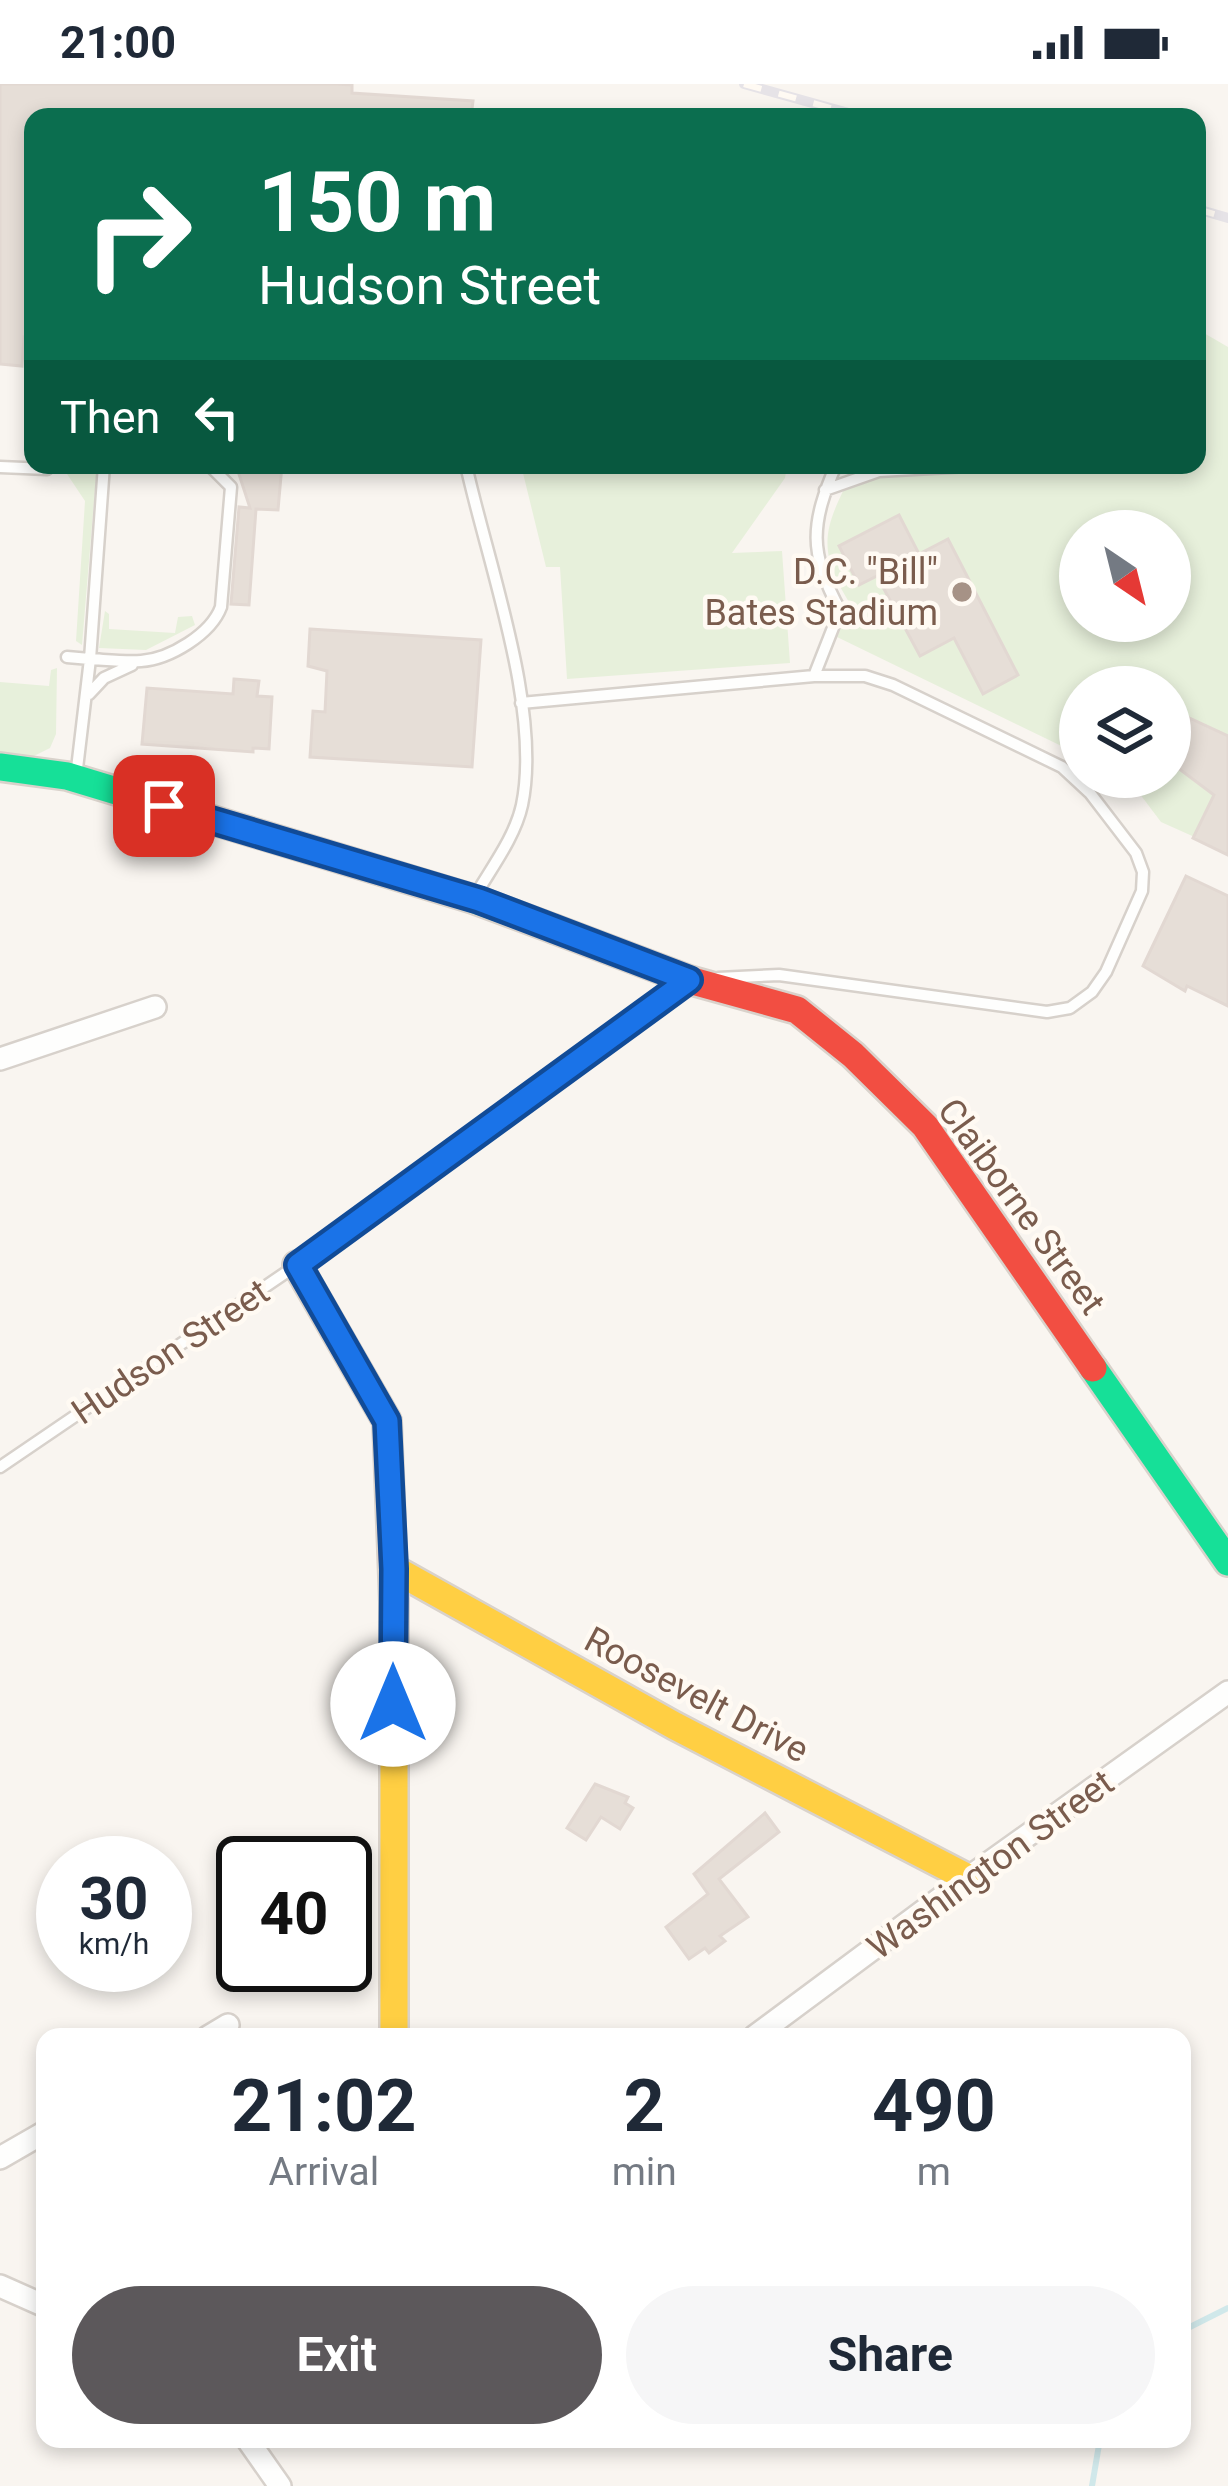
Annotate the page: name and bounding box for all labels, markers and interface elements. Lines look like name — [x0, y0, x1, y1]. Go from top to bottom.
text: 21:00 — [60, 16, 176, 69]
text: 150 m — [258, 153, 496, 252]
icon: right — [60, 156, 216, 312]
text: Hudson Street — [258, 254, 601, 317]
icon: left — [184, 384, 250, 450]
text: Then — [60, 391, 160, 444]
north arrow — [1059, 510, 1191, 642]
map controls — [1059, 510, 1191, 798]
place label: D.C. "Bill" Bates Stadium — [704, 551, 938, 634]
marker: D.C. "Bill" Bates Stadium — [949, 579, 975, 605]
button: layers — [1059, 666, 1191, 798]
pin — [113, 755, 215, 857]
icon: arrive — [131, 773, 197, 839]
street label: Claiborne Street — [929, 1091, 1114, 1323]
street label: Hudson Street — [64, 1270, 277, 1433]
street label: Roosevelt Drive — [577, 1618, 816, 1771]
position arrow — [330, 1641, 456, 1767]
street label: Washington Street — [859, 1761, 1122, 1968]
speed limit sign: 40 — [216, 1836, 372, 1992]
text: 30 — [80, 1863, 148, 1934]
text: km/h — [79, 1926, 149, 1961]
text: 21:02 — [231, 2064, 417, 2149]
text: 2 — [624, 2064, 665, 2149]
text: 490 — [872, 2064, 996, 2149]
text: Arrival — [268, 2149, 379, 2195]
text: min — [612, 2149, 677, 2195]
text: m — [917, 2149, 951, 2195]
button: Exit — [72, 2286, 602, 2424]
button: Share — [626, 2286, 1155, 2424]

